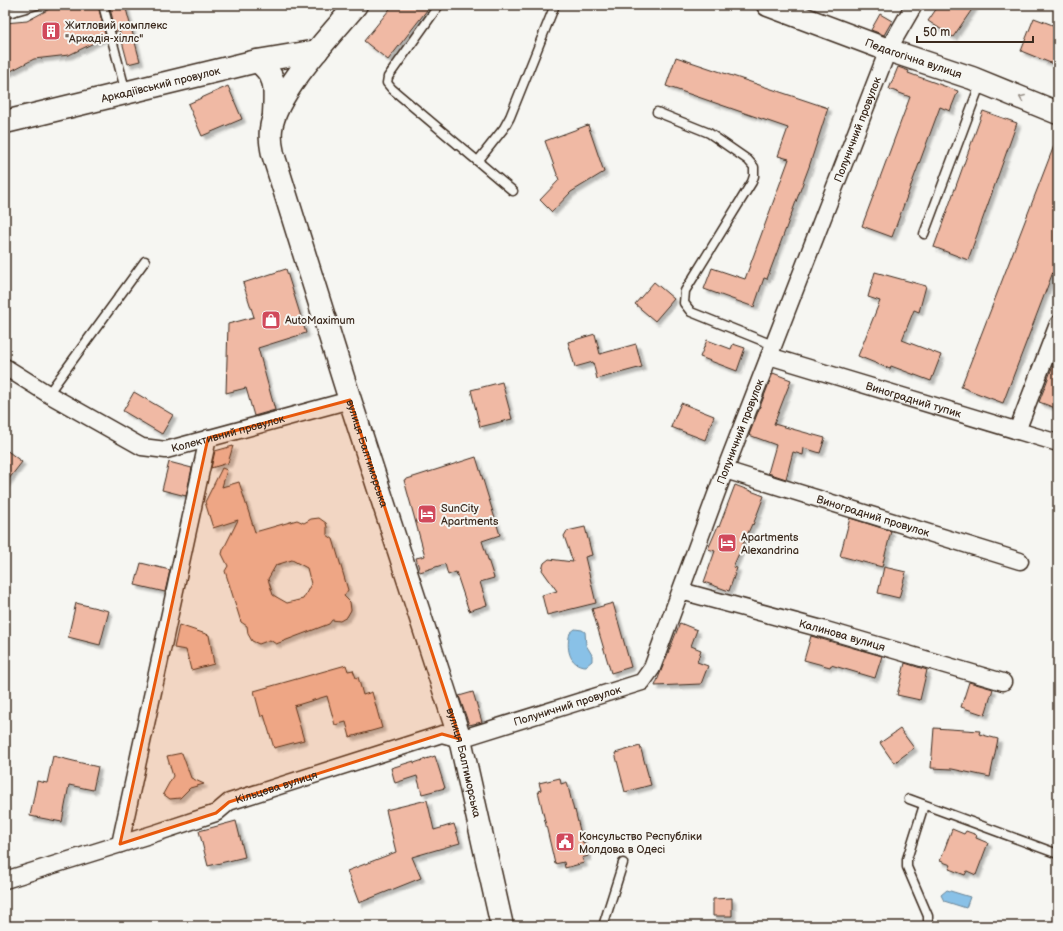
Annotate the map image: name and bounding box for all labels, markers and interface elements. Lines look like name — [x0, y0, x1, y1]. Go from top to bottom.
scale bar — [917, 18, 1033, 44]
place label: Житловий комплекс "Аркадія-хіллс" — [65, 19, 168, 45]
building icon: Житловий комплекс "Аркадія-хіллс" — [40, 20, 62, 42]
text: 50 m — [923, 25, 950, 40]
street label: Педагогічна вулиця — [863, 36, 964, 81]
street label: Аркадіївський провулок — [99, 64, 222, 106]
street label: Полуничний провулок — [831, 75, 884, 184]
one-way arrow — [1018, 95, 1025, 103]
shop icon: AutoMaximum — [260, 309, 282, 331]
place label: AutoMaximum — [285, 314, 355, 327]
street label: Полуничний провулок — [714, 377, 767, 486]
street label: Виноградний тупик — [864, 379, 963, 421]
street label: вулиця Балтиморська — [343, 398, 391, 510]
street label: Колективний провулок — [170, 412, 286, 455]
street label: Виноградний провулок — [815, 493, 931, 540]
place label: SunCity Apartments — [441, 502, 499, 528]
hotel icon: SunCity Apartments — [416, 503, 438, 525]
place label: Apartments Alexandrina — [741, 531, 799, 557]
hotel icon: Apartments Alexandrina — [716, 532, 738, 554]
street label: Калинова вулиця — [797, 617, 887, 654]
street label: Полуничний провулок — [512, 683, 623, 729]
street label: вулиця Балтиморська — [443, 706, 484, 819]
street label: Кільцева вулиця — [234, 768, 319, 807]
place label: Консульство Республіки Молдова в Одесі — [579, 830, 702, 856]
public building icon: Консульство Республіки Молдова в Одесі — [554, 831, 576, 853]

